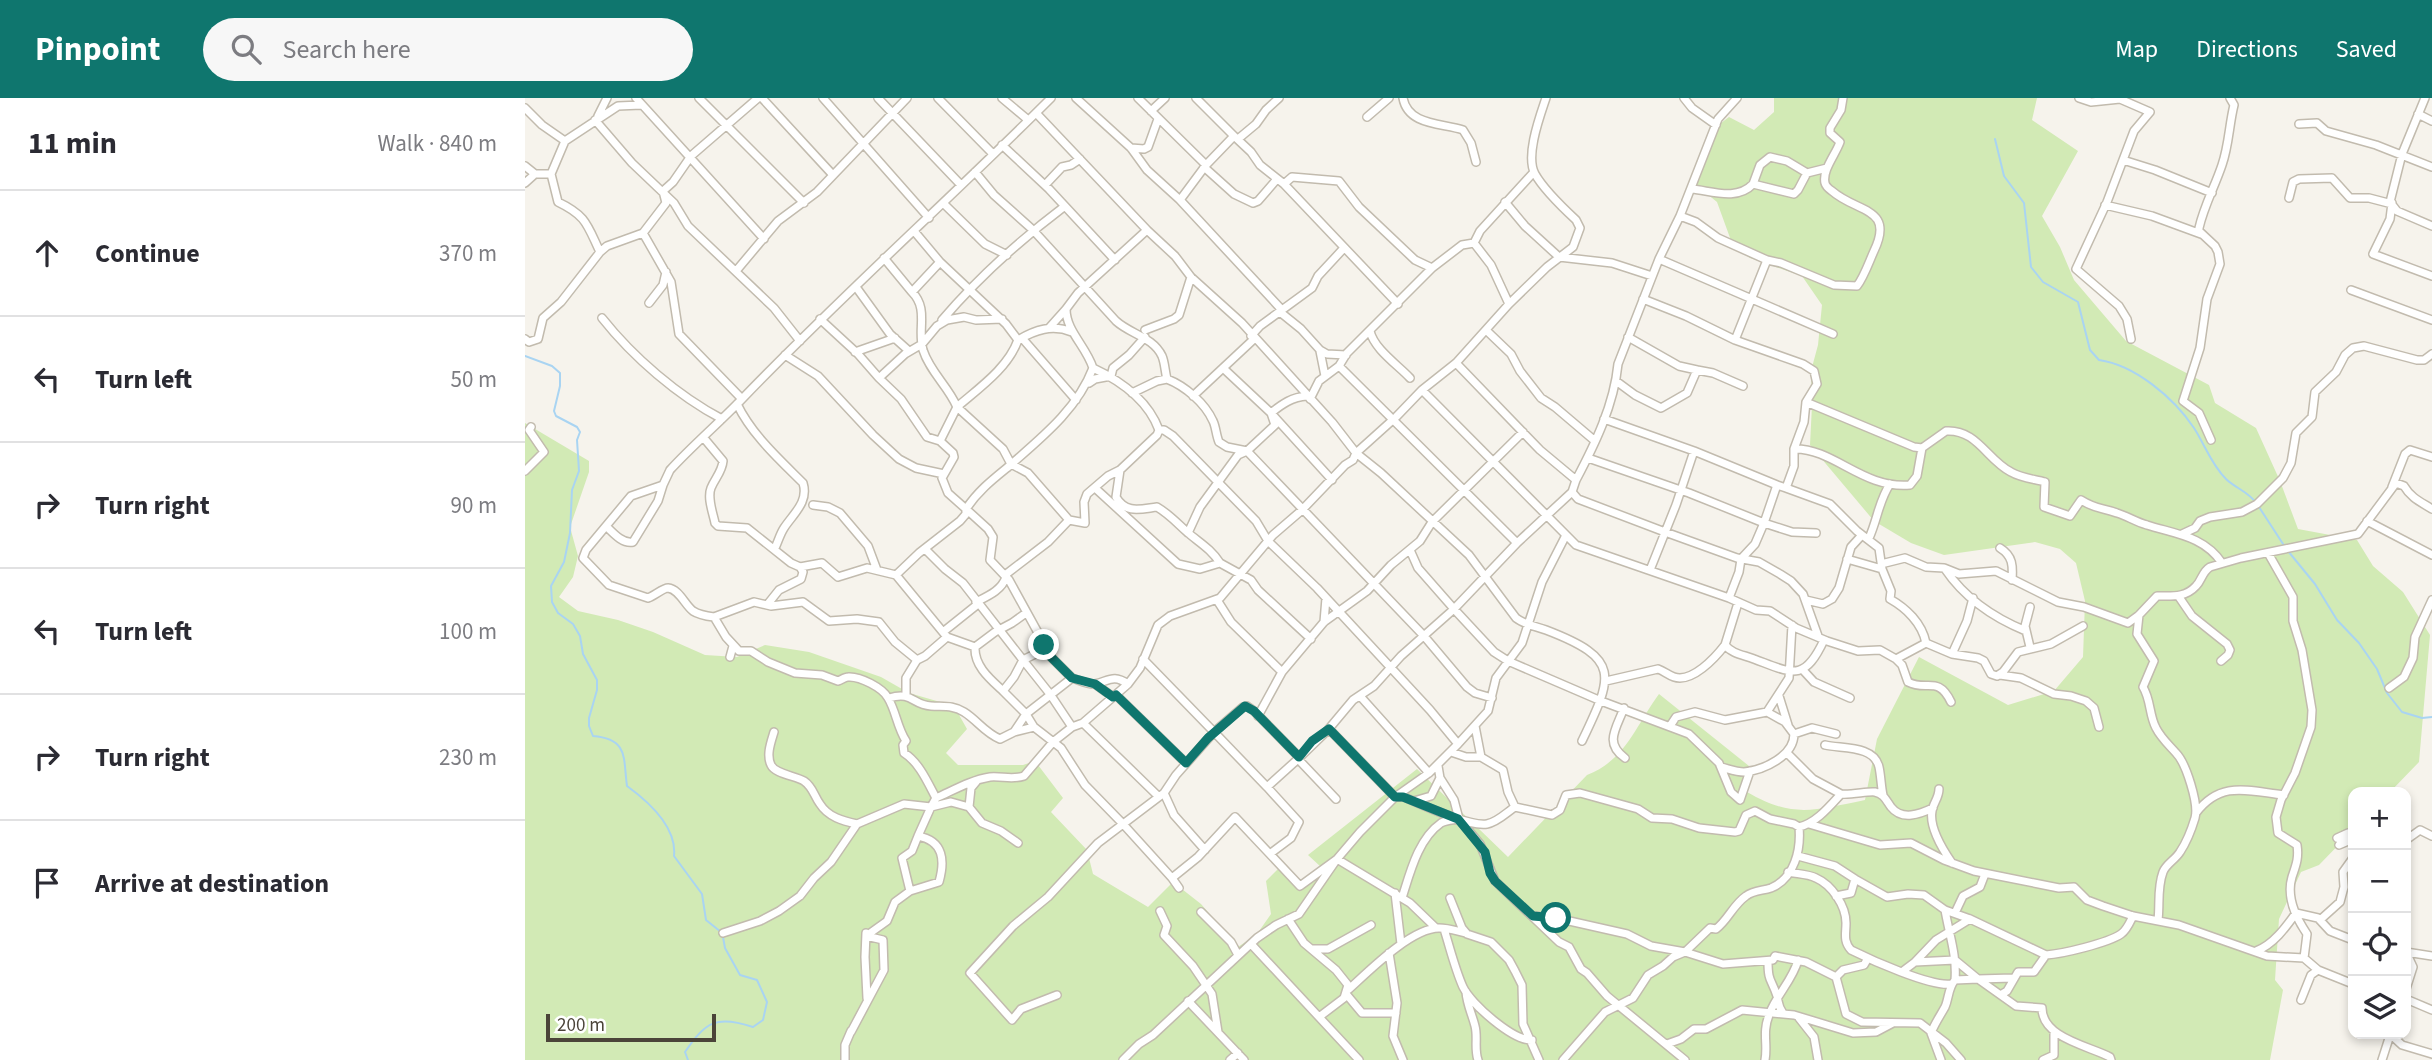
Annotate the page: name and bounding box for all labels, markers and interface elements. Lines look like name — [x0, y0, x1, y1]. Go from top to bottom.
search box — [203, 18, 693, 81]
text: Pinpoint — [35, 26, 161, 73]
icon: search — [227, 30, 265, 68]
text: Search here — [283, 31, 411, 68]
text: Map — [2115, 32, 2158, 67]
text: Directions — [2196, 32, 2298, 67]
text: Saved — [2336, 32, 2397, 67]
text: 11 min — [28, 122, 117, 165]
text: Walk · 840 m — [378, 127, 497, 160]
icon: ahead — [28, 234, 66, 272]
text: Continue — [95, 235, 200, 272]
text: 370 m — [439, 237, 497, 270]
icon: left — [28, 360, 66, 398]
text: Turn left — [95, 361, 192, 398]
text: 50 m — [450, 363, 497, 396]
icon: right — [28, 486, 66, 524]
text: Turn right — [95, 487, 210, 524]
text: 90 m — [450, 489, 497, 522]
icon: left — [28, 612, 66, 650]
text: Turn left — [95, 613, 192, 650]
text: 100 m — [439, 615, 497, 648]
route end — [1028, 629, 1059, 660]
icon: right — [28, 738, 66, 776]
text: Turn right — [95, 739, 210, 776]
text: 230 m — [439, 741, 497, 774]
map controls — [2348, 787, 2411, 1039]
button: + — [2348, 787, 2411, 850]
button: − — [2348, 850, 2411, 913]
icon: arrive — [28, 864, 66, 902]
text: Arrive at destination — [95, 865, 329, 902]
route start — [1540, 902, 1571, 933]
button: locate — [2348, 913, 2411, 976]
button: layers — [2348, 976, 2411, 1039]
scale bar — [546, 1011, 716, 1043]
text: 200 m — [557, 1012, 605, 1039]

